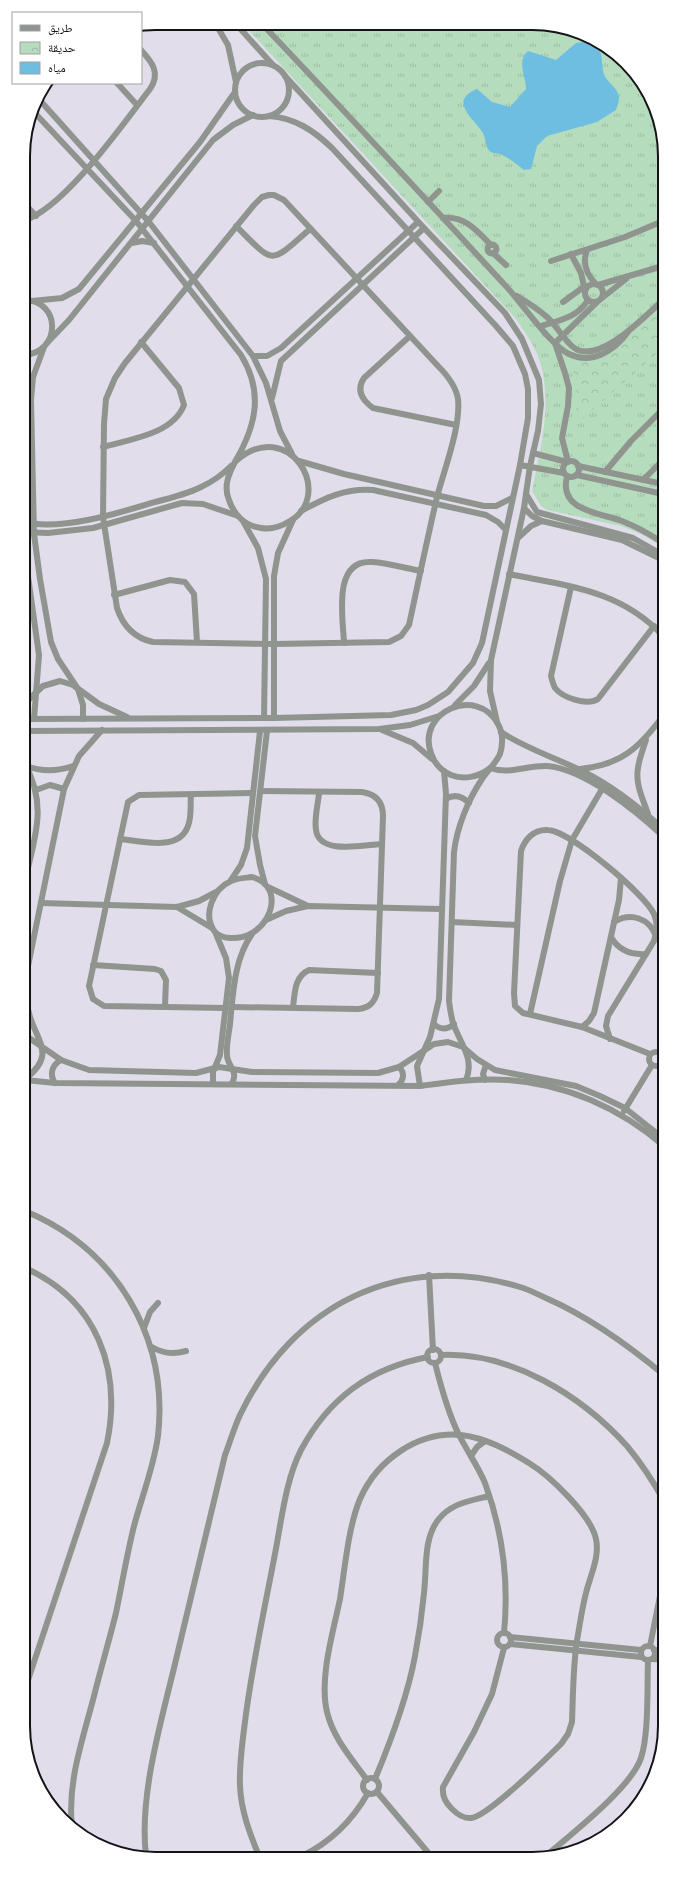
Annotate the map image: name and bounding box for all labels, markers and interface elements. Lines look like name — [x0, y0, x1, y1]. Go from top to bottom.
legend — [12, 12, 142, 84]
text: طريق — [48, 20, 73, 36]
text: حديقة — [48, 40, 76, 56]
text: مياه — [48, 60, 66, 76]

